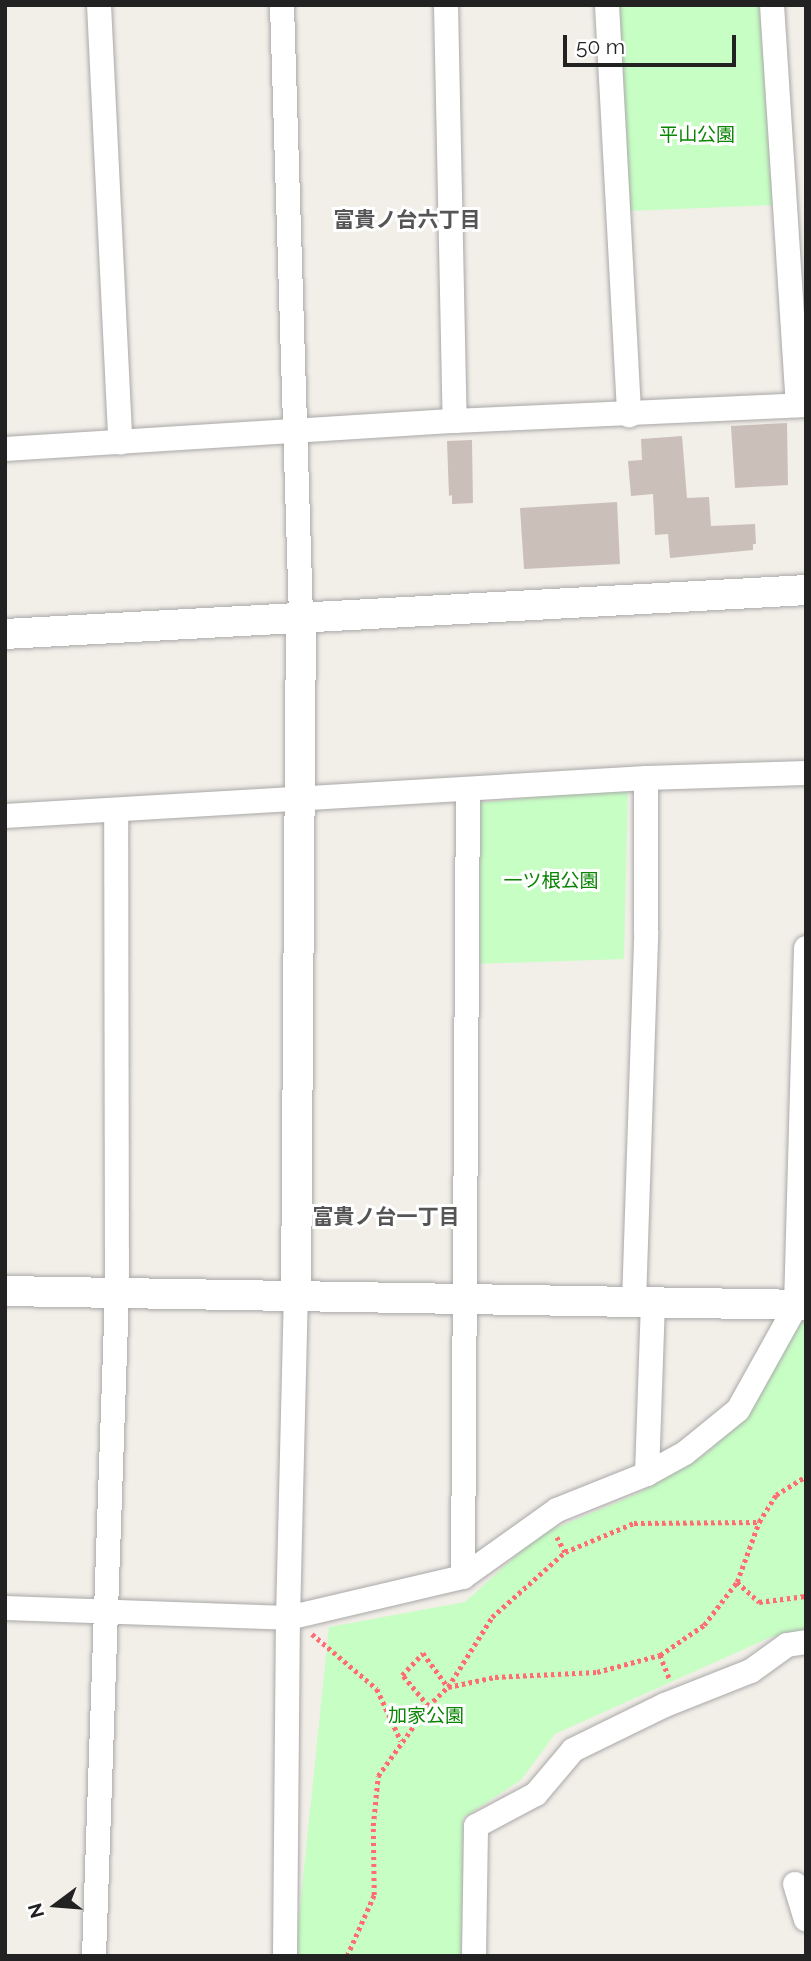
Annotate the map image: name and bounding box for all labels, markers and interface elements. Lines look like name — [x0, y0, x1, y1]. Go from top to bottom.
scale bar — [566, 21, 739, 65]
text: 50 m — [576, 34, 625, 59]
park label: 平山公園 — [659, 124, 735, 146]
district label: 富貴ノ台六丁目 — [334, 207, 480, 233]
park label: 一ツ根公園 — [504, 870, 598, 892]
district label: 富貴ノ台一丁目 — [313, 1204, 459, 1230]
park label: 加家公園 — [388, 1705, 464, 1727]
north arrow — [21, 1870, 91, 1940]
text: N — [23, 1901, 48, 1921]

